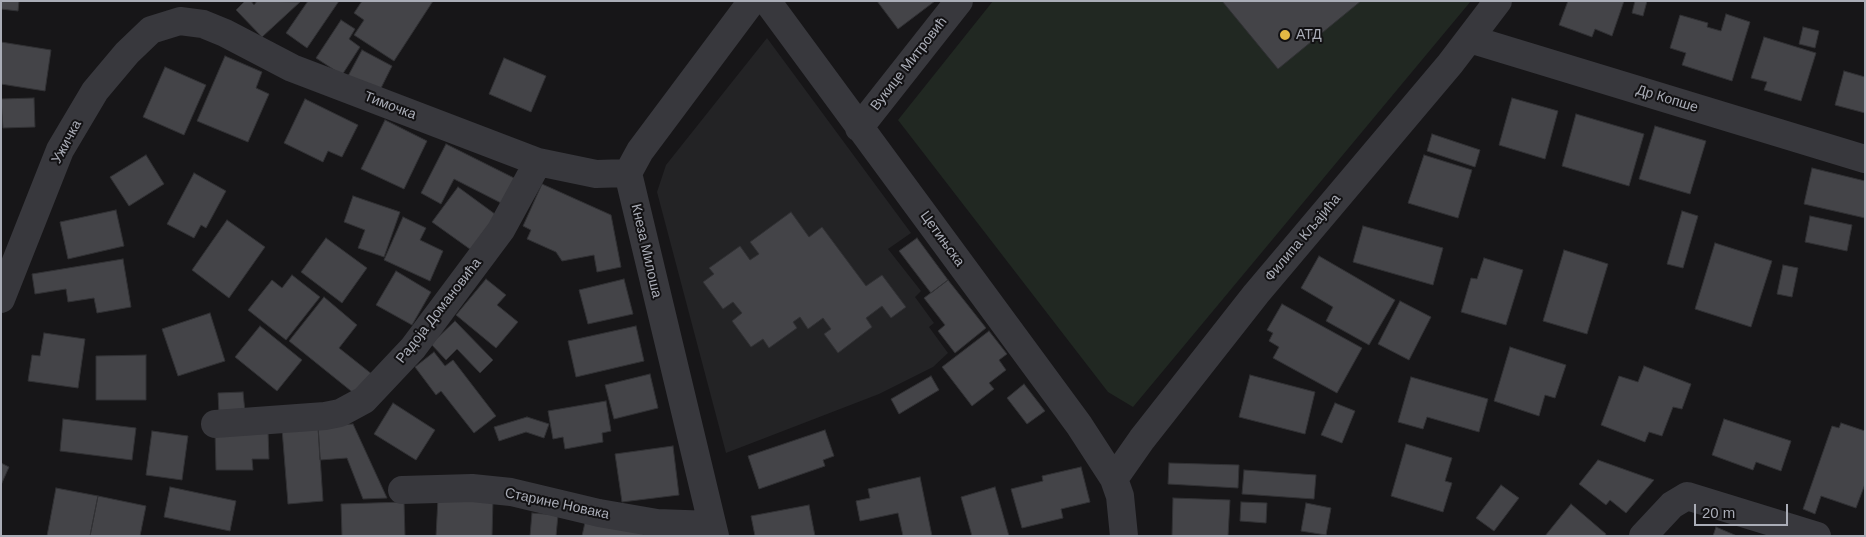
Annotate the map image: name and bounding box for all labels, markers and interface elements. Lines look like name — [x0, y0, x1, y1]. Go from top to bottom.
street label: Вукице Митровић — [867, 14, 951, 114]
place label: АТД — [1296, 27, 1322, 43]
marker: АТД — [1278, 28, 1292, 42]
street label: Др Копше — [1634, 82, 1700, 116]
street label: Тимочка — [362, 88, 418, 124]
street label: Ужичка — [49, 117, 85, 167]
street label: Филипа Кљајића — [1262, 191, 1344, 285]
street label: Кнеза Милоша — [627, 202, 665, 300]
street label: Цетињска — [916, 208, 968, 270]
street label: Радоја Домановића — [393, 255, 485, 367]
street label: Старине Новака — [503, 485, 611, 523]
scale bar — [1696, 494, 1790, 526]
text: 20 m — [1702, 504, 1735, 521]

